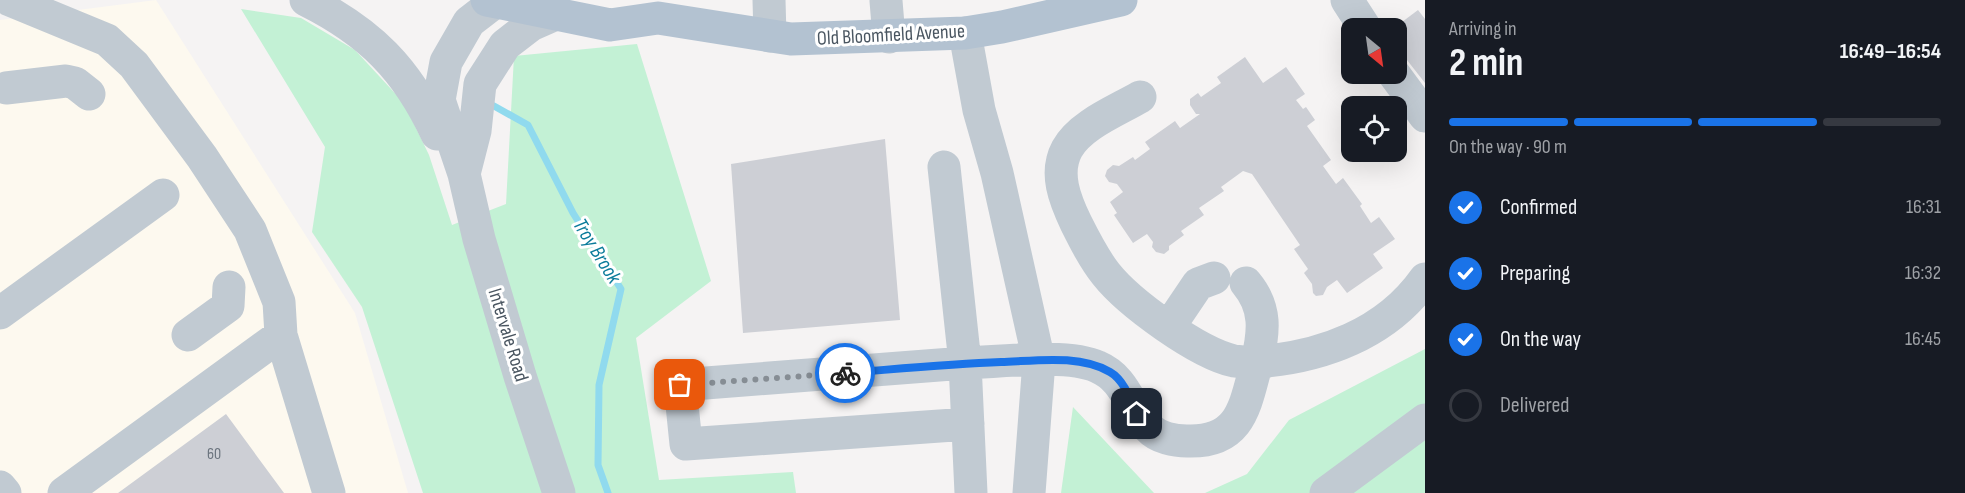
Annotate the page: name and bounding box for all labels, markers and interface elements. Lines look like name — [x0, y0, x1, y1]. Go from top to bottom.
text: Arriving in — [1449, 17, 1517, 41]
north arrow — [1341, 18, 1407, 84]
map controls — [1341, 18, 1407, 162]
street label: Old Bloomfield Avenue — [816, 19, 966, 51]
text: 16:49–16:54 — [1840, 38, 1941, 65]
text: 2 min — [1449, 40, 1523, 87]
button: locate — [1341, 96, 1407, 162]
text: On the way · 90 m — [1449, 135, 1567, 159]
icon: check — [1449, 191, 1482, 224]
text: Confirmed — [1500, 194, 1577, 221]
text: 16:31 — [1906, 195, 1941, 219]
water label: Troy Brook — [567, 214, 627, 289]
icon: check — [1449, 257, 1482, 290]
text: Preparing — [1500, 260, 1570, 287]
text: 16:32 — [1905, 261, 1941, 285]
street label: Intervale Road — [482, 286, 534, 384]
icon: check — [1449, 323, 1482, 356]
text: On the way — [1500, 326, 1581, 353]
text: 16:45 — [1905, 327, 1941, 351]
courier — [815, 343, 875, 403]
icon: bike — [829, 357, 862, 390]
pin — [654, 359, 705, 410]
icon: bag — [663, 368, 696, 401]
pin — [1111, 388, 1162, 439]
text: Delivered — [1500, 392, 1569, 419]
icon: home — [1120, 397, 1153, 430]
house number: 60 — [207, 445, 221, 464]

